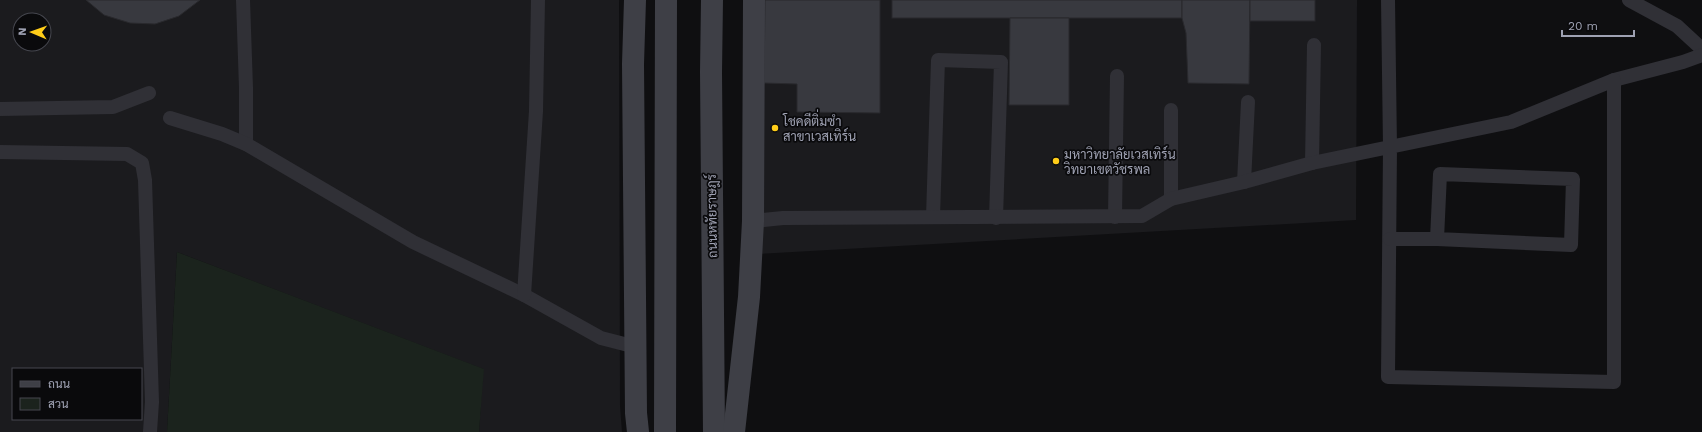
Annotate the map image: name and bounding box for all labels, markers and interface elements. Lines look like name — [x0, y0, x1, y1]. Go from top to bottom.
north arrow — [12, 12, 52, 52]
scale bar — [1562, 12, 1634, 38]
text: 20 m — [1568, 19, 1598, 33]
text: N — [16, 27, 29, 36]
place label: โชคดีติ่มซำ สาขาเวสเทิร์น — [782, 109, 856, 144]
marker: โชคดีติ่มซำ สาขาเวสเทิร์น — [770, 123, 780, 133]
place label: มหาวิทยาลัยเวสเทิร์น วิทยาเขตวัชรพล — [1064, 145, 1176, 177]
marker: มหาวิทยาลัยเวสเทิร์น วิทยาเขตวัชรพล — [1051, 156, 1061, 166]
street label: ถนนหทัยราษฎร์ — [702, 174, 721, 258]
legend — [12, 368, 142, 420]
text: ถนน — [48, 377, 71, 391]
text: สวน — [48, 397, 69, 411]

